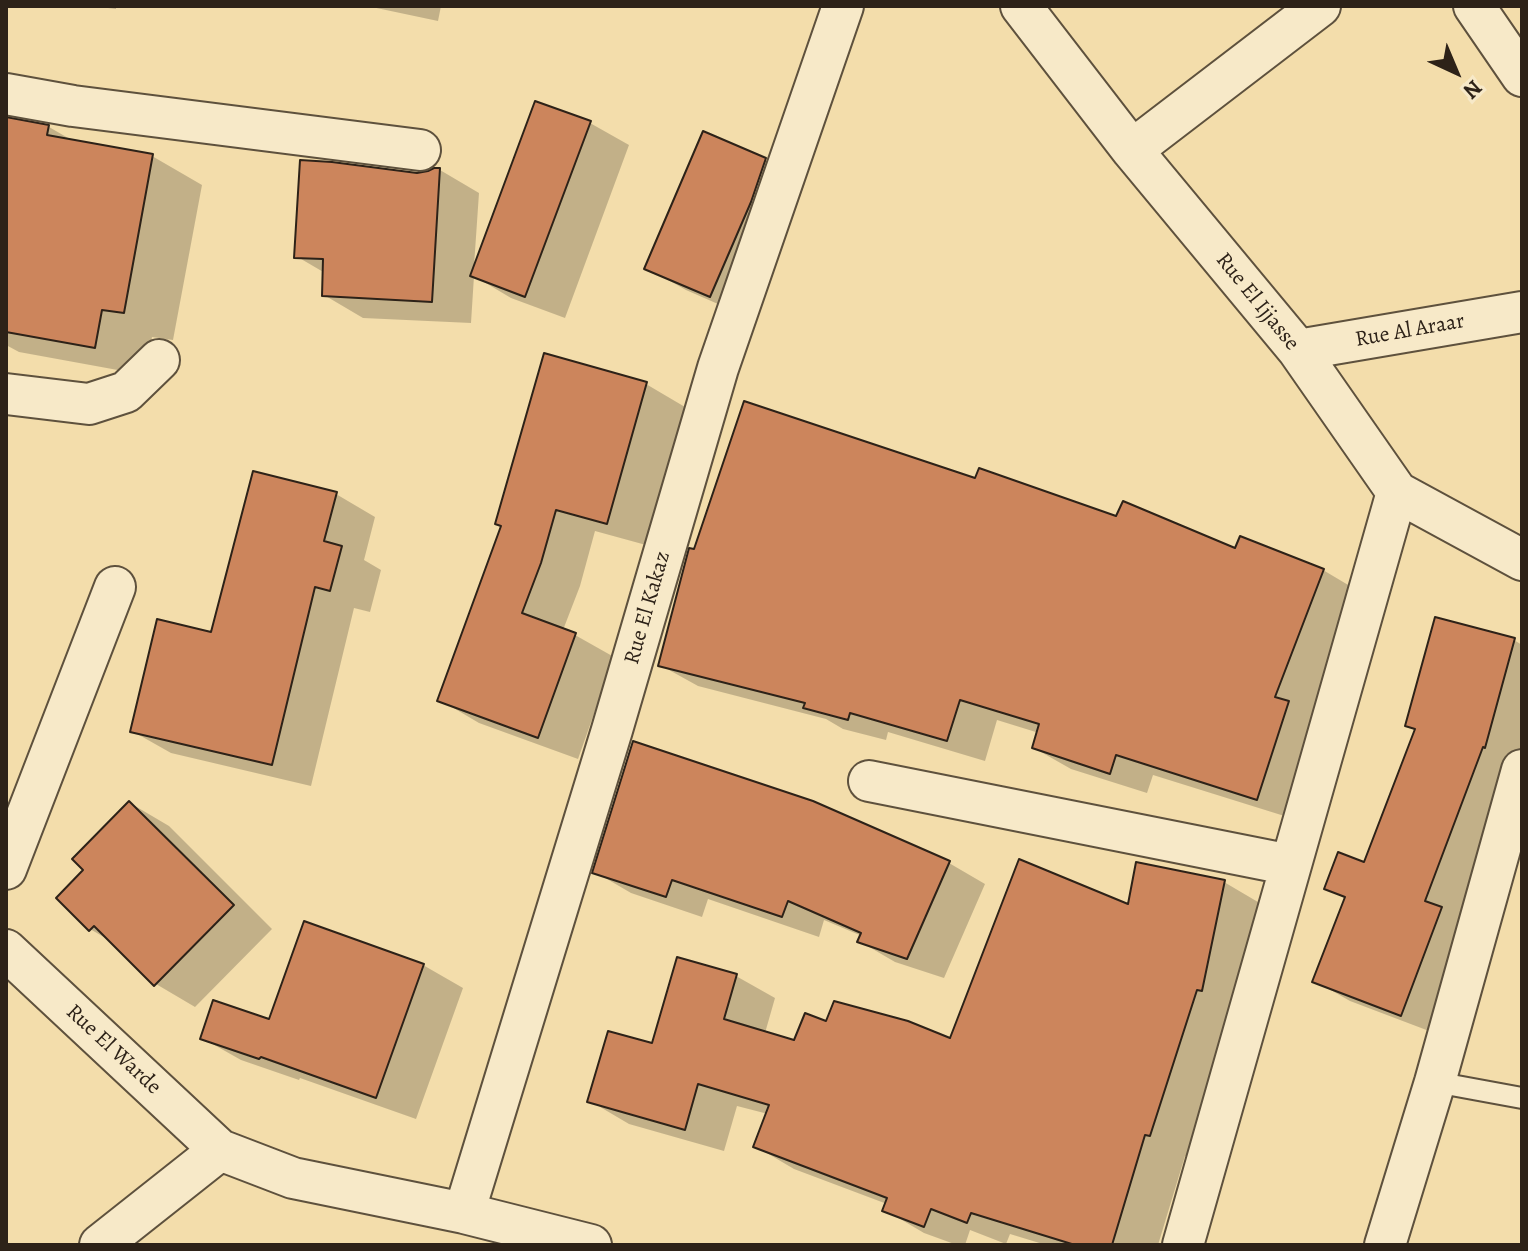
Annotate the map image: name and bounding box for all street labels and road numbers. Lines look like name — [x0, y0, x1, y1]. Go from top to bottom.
street label: Rue El Ijjasse — [1209, 248, 1305, 356]
street label: Rue Al Araar — [1353, 308, 1467, 354]
street label: Rue El Kakaz — [619, 548, 677, 668]
street label: Rue El Warde — [60, 999, 166, 1101]

